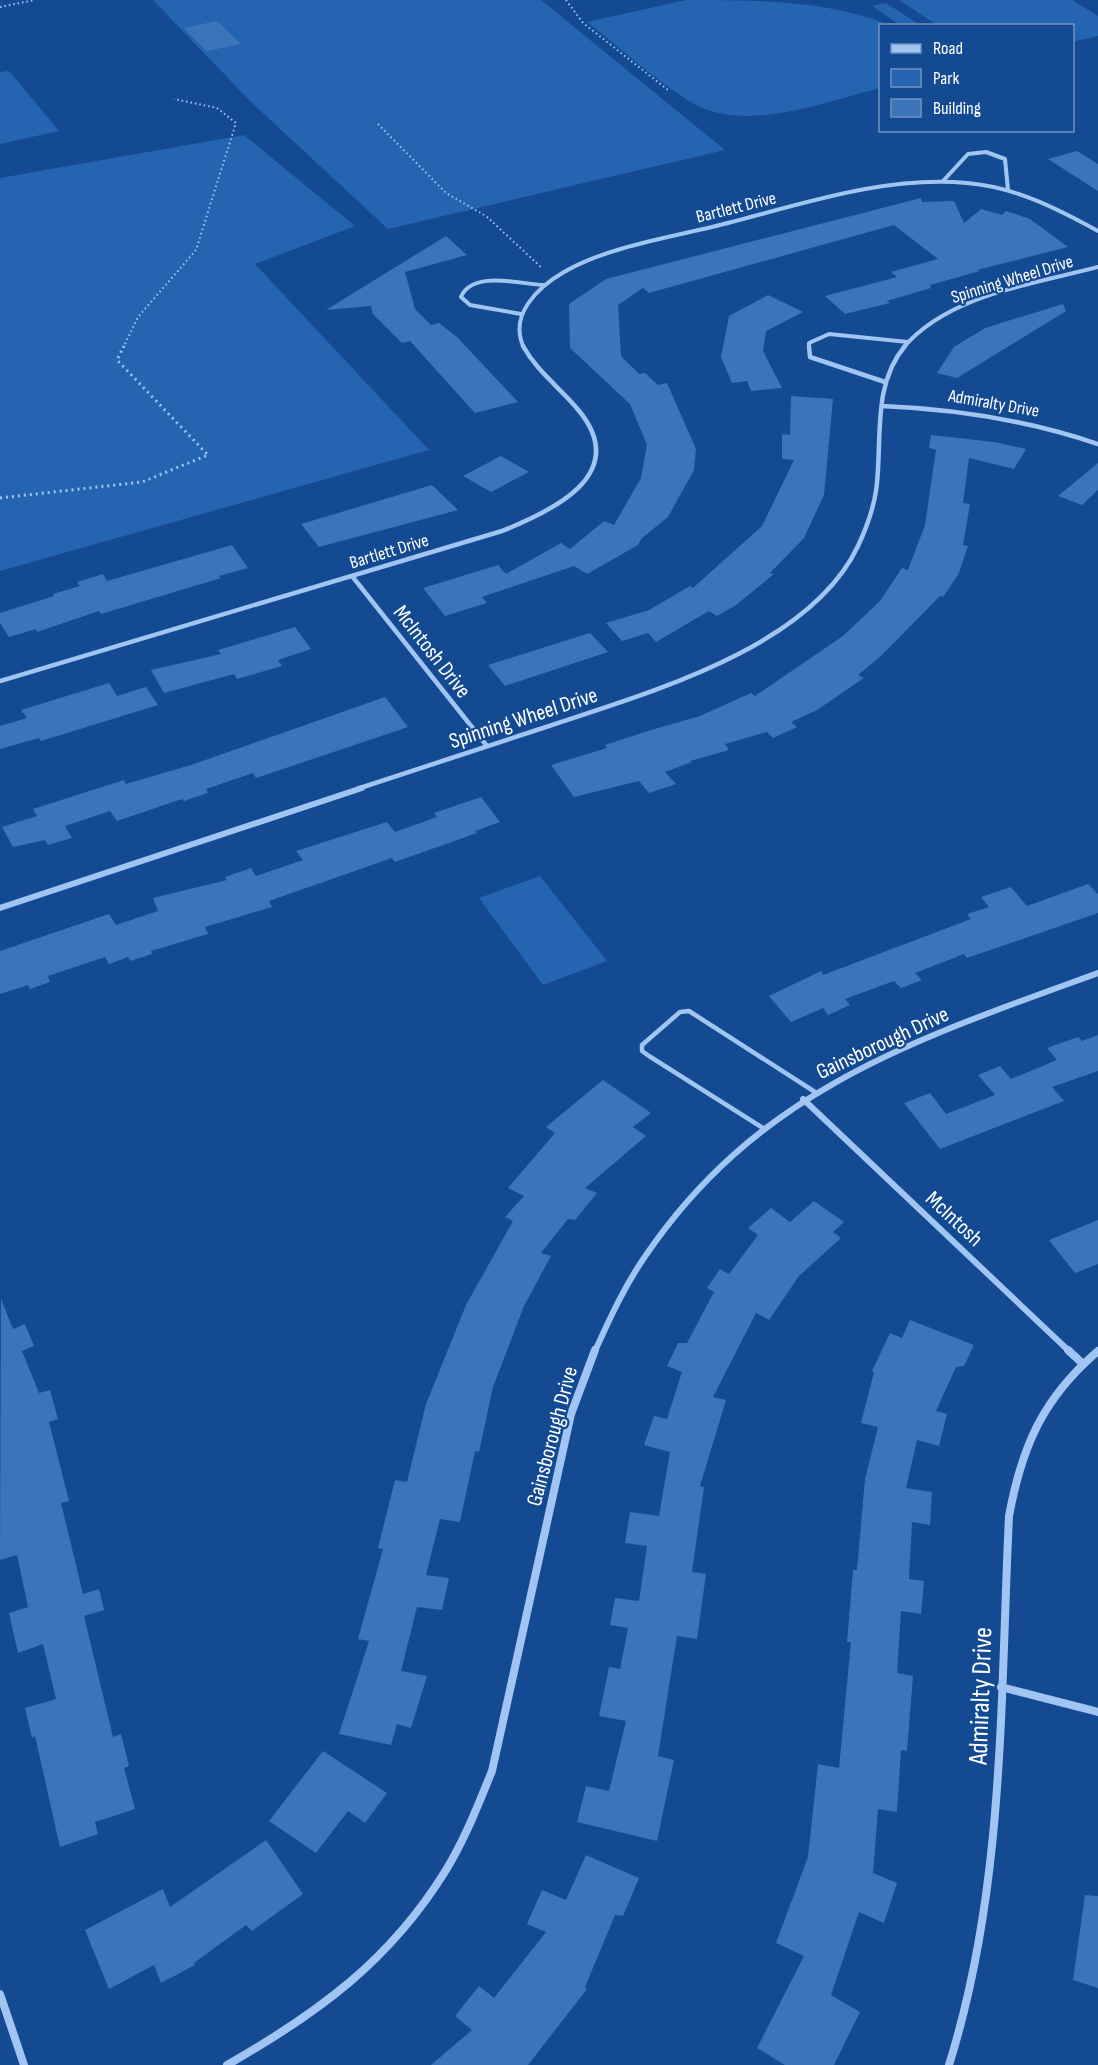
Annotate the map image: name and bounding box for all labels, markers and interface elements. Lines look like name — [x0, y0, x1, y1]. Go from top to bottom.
legend — [879, 24, 1074, 132]
text: Road — [933, 38, 963, 59]
text: Park — [933, 68, 959, 89]
text: Building — [933, 98, 981, 119]
street label: Bartlett Drive — [694, 187, 778, 228]
street label: Spinning Wheel Drive — [949, 251, 1076, 308]
street label: Admiralty Drive — [946, 385, 1041, 422]
street label: Bartlett Drive — [347, 529, 431, 573]
street label: McIntosh Drive — [387, 600, 477, 704]
street label: Spinning Wheel Drive — [446, 682, 601, 755]
street label: Gainsborough Drive — [812, 1001, 953, 1086]
street label: McIntosh — [920, 1186, 988, 1252]
street label: Gainsborough Drive — [521, 1364, 584, 1509]
street label: Admiralty Drive — [963, 1627, 999, 1766]

